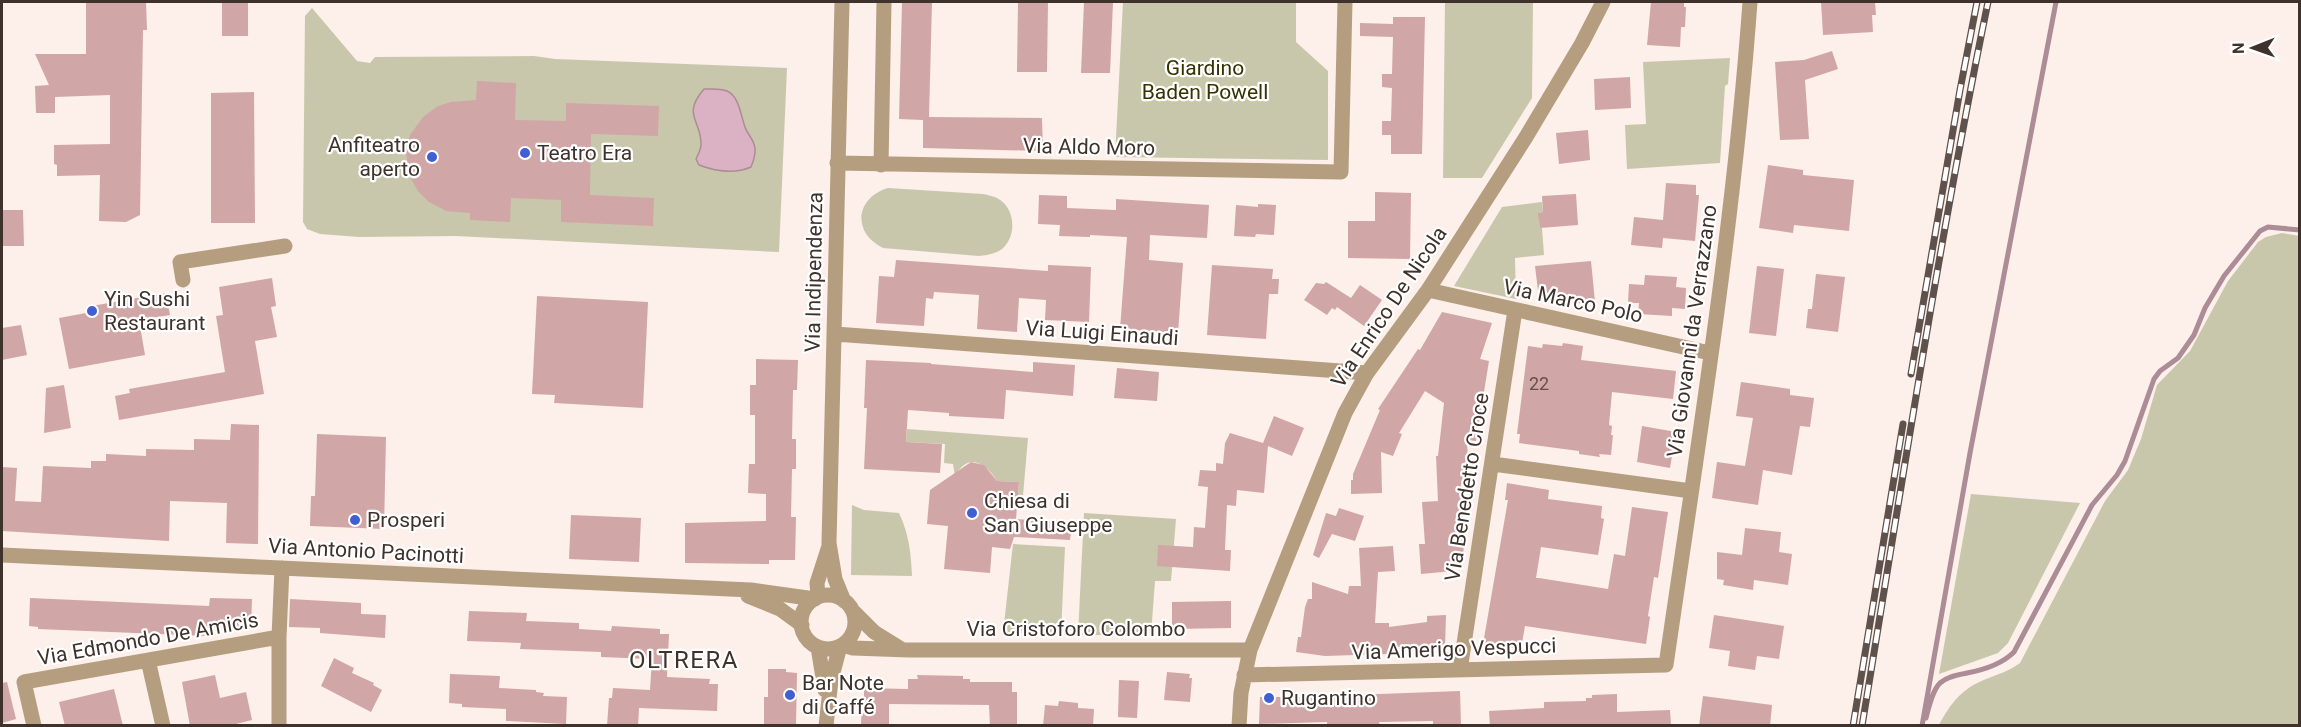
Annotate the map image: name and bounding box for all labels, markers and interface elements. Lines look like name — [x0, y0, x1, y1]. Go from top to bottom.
north arrow — [2223, 18, 2283, 78]
text: N — [2229, 42, 2248, 54]
park label: Giardino Baden Powell — [1142, 56, 1268, 104]
place label: Anfiteatro aperto — [328, 133, 420, 181]
street label: Via Aldo Moro — [1023, 134, 1155, 160]
place label: Teatro Era — [537, 141, 632, 165]
marker: Teatro Era — [518, 146, 532, 160]
marker: Anfiteatro aperto — [425, 150, 439, 164]
street label: Via Indipendenza — [801, 192, 827, 352]
street label: Via Giovanni da Verrazzano — [1662, 203, 1722, 459]
street label: Via Enrico De Nicola — [1326, 222, 1452, 392]
street label: Via Marco Polo — [1501, 274, 1645, 328]
place label: Yin Sushi Restaurant — [104, 287, 206, 335]
marker: Yin Sushi Restaurant — [85, 304, 99, 318]
street label: Via Luigi Einaudi — [1025, 316, 1179, 350]
house number: 22 — [1529, 373, 1549, 394]
street label: Via Benedetto Croce — [1440, 391, 1494, 583]
place label: Chiesa di San Giuseppe — [984, 489, 1112, 537]
marker: Chiesa di San Giuseppe — [965, 506, 979, 520]
place label: Prosperi — [367, 508, 445, 532]
marker: Prosperi — [348, 513, 362, 527]
street label: Via Antonio Pacinotti — [267, 534, 465, 568]
street label: Via Edmondo De Amicis — [36, 608, 260, 670]
street label: Via Cristoforo Colombo — [967, 617, 1185, 641]
street label: Via Amerigo Vespucci — [1351, 633, 1557, 665]
district label: OLTRERA — [629, 646, 739, 674]
place label: Bar Note di Caffé — [802, 671, 884, 719]
place label: Rugantino — [1281, 686, 1376, 710]
marker: Bar Note di Caffé — [783, 688, 797, 702]
marker: Rugantino — [1262, 691, 1276, 705]

